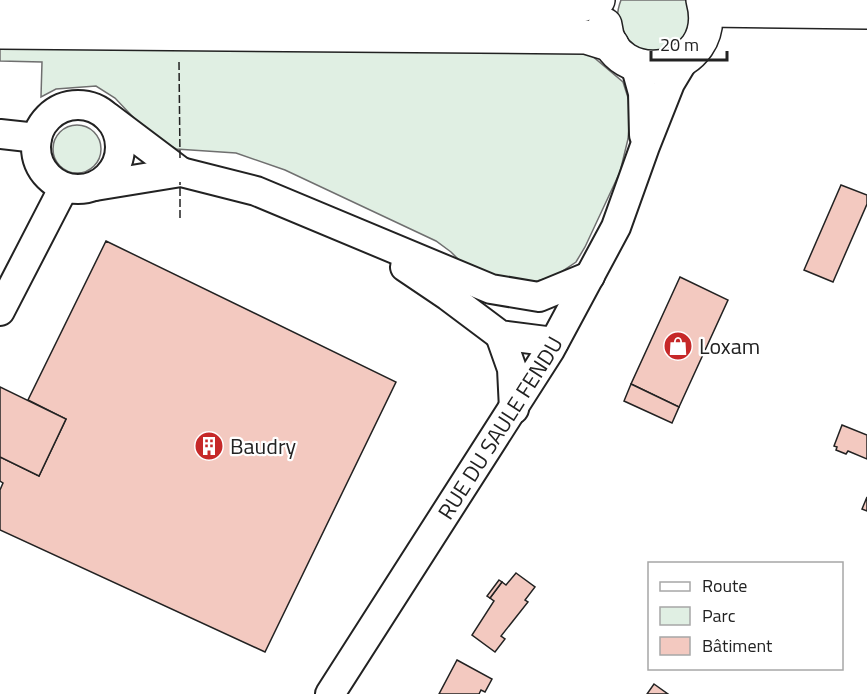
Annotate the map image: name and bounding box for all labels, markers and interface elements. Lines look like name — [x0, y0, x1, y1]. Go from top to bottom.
scale bar — [651, 24, 728, 62]
text: 20 m — [660, 31, 699, 58]
place label: Loxam — [699, 329, 760, 363]
street label: RUE DU SAULE FENDU — [429, 330, 571, 526]
shop icon: Loxam — [662, 330, 694, 362]
place label: Baudry — [230, 429, 297, 463]
building icon: Baudry — [193, 430, 225, 462]
legend — [648, 562, 843, 670]
text: Route — [702, 572, 747, 599]
text: Parc — [702, 602, 736, 629]
text: Bâtiment — [702, 632, 773, 659]

